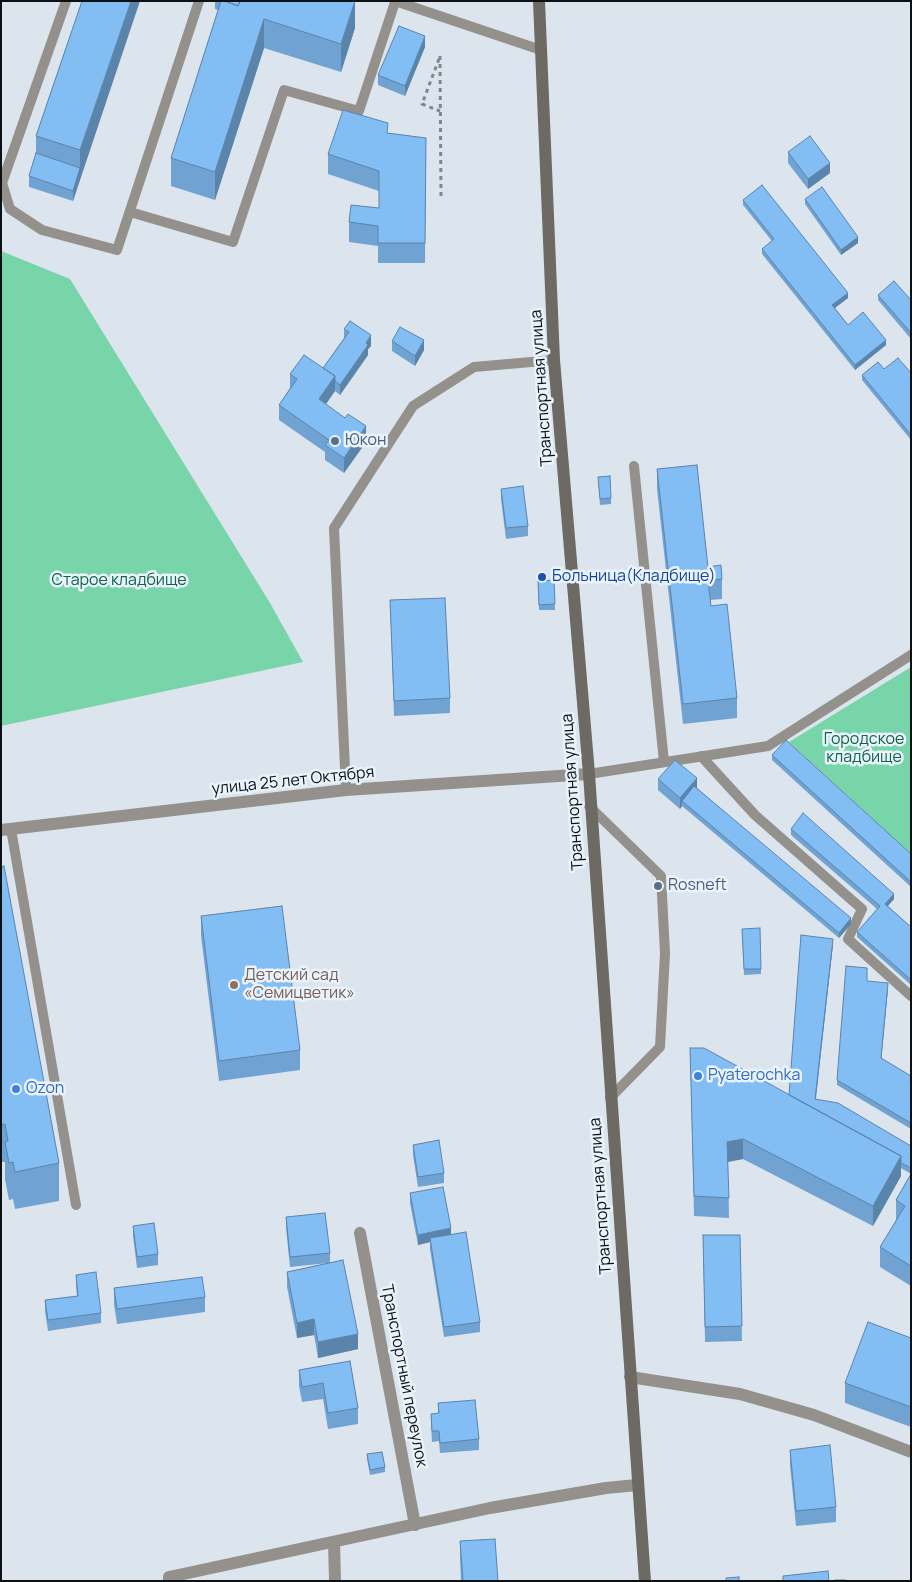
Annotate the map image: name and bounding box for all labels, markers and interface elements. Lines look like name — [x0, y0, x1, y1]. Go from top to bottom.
street label: Транспортная улица — [527, 309, 557, 467]
place label: Юкон — [345, 431, 386, 451]
marker: Юкон — [329, 435, 341, 447]
place label: Больница(Кладбище) — [552, 567, 716, 587]
park label: Старое кладбище — [51, 571, 187, 591]
marker: Больница(Кладбище) — [536, 571, 548, 583]
street label: Транспортная улица — [558, 713, 588, 871]
park label: Городское кладбище — [824, 730, 904, 768]
street label: улица 25 лет Октября — [211, 763, 375, 799]
place label: Rosneft — [668, 876, 727, 896]
marker: Rosneft — [652, 880, 664, 892]
place label: Детский сад «Семицветик» — [244, 966, 355, 1004]
marker: Детский сад «Семицветик» — [228, 979, 240, 991]
place label: Pyaterochka — [708, 1066, 800, 1086]
marker: Pyaterochka — [692, 1070, 704, 1082]
place label: Ozon — [26, 1079, 64, 1099]
marker: Ozon — [10, 1083, 22, 1095]
street label: Транспортная улица — [586, 1117, 616, 1275]
street label: Транспортный переулок — [377, 1283, 431, 1469]

